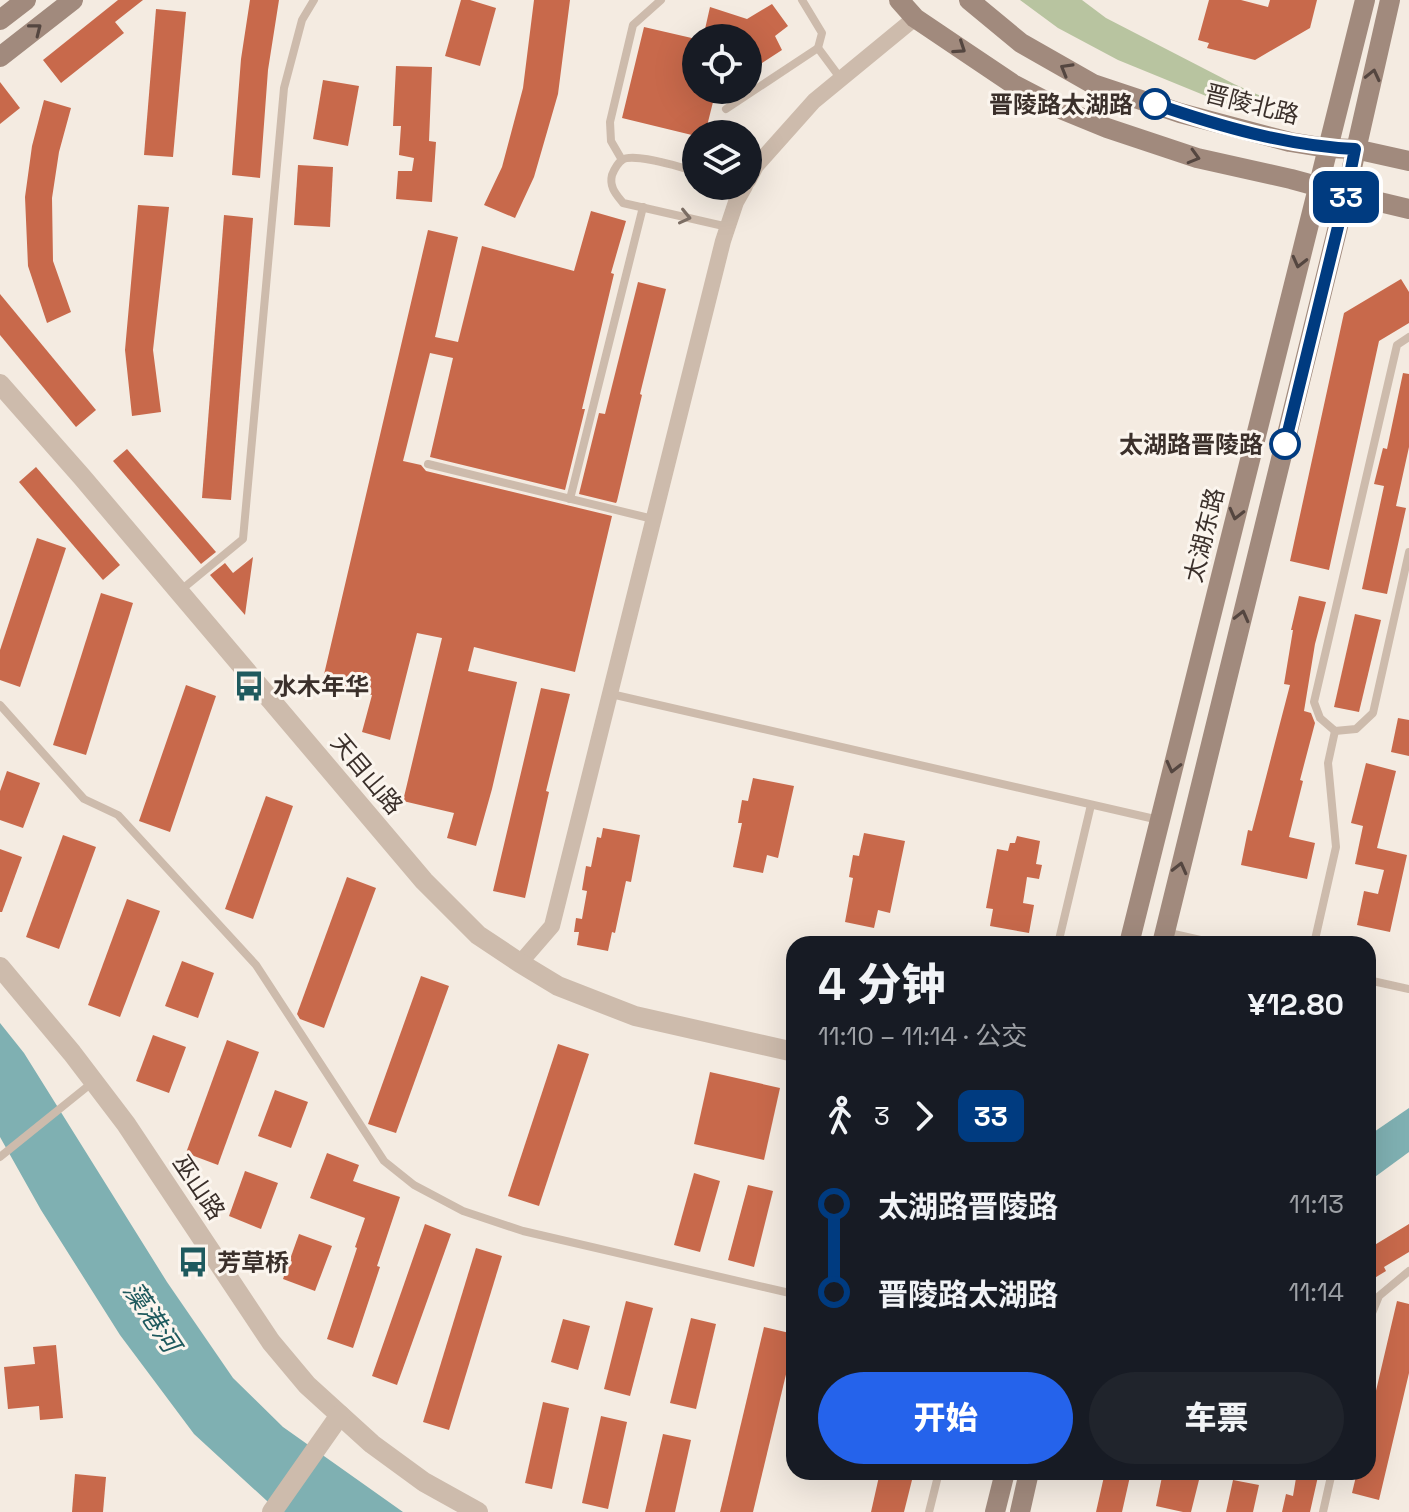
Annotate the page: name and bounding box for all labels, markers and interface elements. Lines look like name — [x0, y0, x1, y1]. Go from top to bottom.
one-way arrow — [27, 24, 42, 38]
map controls — [682, 24, 762, 200]
button: locate — [682, 24, 762, 104]
one-way arrow — [951, 38, 965, 53]
one-way arrow — [1060, 63, 1074, 79]
one-way arrow — [1364, 68, 1381, 82]
street label: 晋陵北路 — [1202, 77, 1302, 131]
place label: 晋陵路太湖路 — [989, 89, 1133, 120]
marker: 晋陵路太湖路 — [1140, 89, 1170, 119]
button: layers — [682, 120, 762, 200]
one-way arrow — [1187, 148, 1201, 164]
line badge: 33 — [1310, 171, 1382, 223]
text: 33 — [1329, 179, 1363, 215]
one-way arrow — [678, 208, 692, 225]
one-way arrow — [1292, 255, 1309, 269]
place label: 太湖路晋陵路 — [1119, 429, 1263, 460]
marker: 太湖路晋陵路 — [1270, 429, 1300, 459]
street label: 太湖东路 — [1177, 485, 1231, 585]
one-way arrow — [1228, 507, 1245, 521]
one-way arrow — [1233, 609, 1250, 623]
bus stop icon: 水木年华 — [232, 669, 266, 703]
place label: 水木年华 — [273, 671, 369, 702]
street label: 天目山路 — [324, 727, 410, 821]
one-way arrow — [1165, 759, 1182, 773]
one-way arrow — [1171, 862, 1188, 876]
text: 4 分钟 — [818, 957, 945, 1013]
text: ¥12.80 — [1248, 985, 1344, 1024]
text: 11:10 – 11:14 · 公交 — [818, 1019, 1027, 1053]
icon: walk — [818, 1094, 862, 1138]
icon: forward — [902, 1094, 946, 1138]
text: 33 — [974, 1098, 1008, 1134]
text: 3 — [874, 1099, 890, 1133]
street label: 巫山路 — [166, 1148, 232, 1226]
text: 太湖路晋陵路 — [878, 1187, 1058, 1226]
text: 11:13 — [1289, 1187, 1344, 1221]
bus stop icon: 芳草桥 — [176, 1245, 210, 1279]
place label: 芳草桥 — [217, 1247, 289, 1278]
water label: 藻港河 — [116, 1275, 191, 1363]
text: 晋陵路太湖路 — [878, 1275, 1058, 1314]
text: 11:14 — [1289, 1275, 1344, 1309]
button: 开始 — [818, 1372, 1073, 1464]
button: 车票 — [1089, 1372, 1344, 1464]

